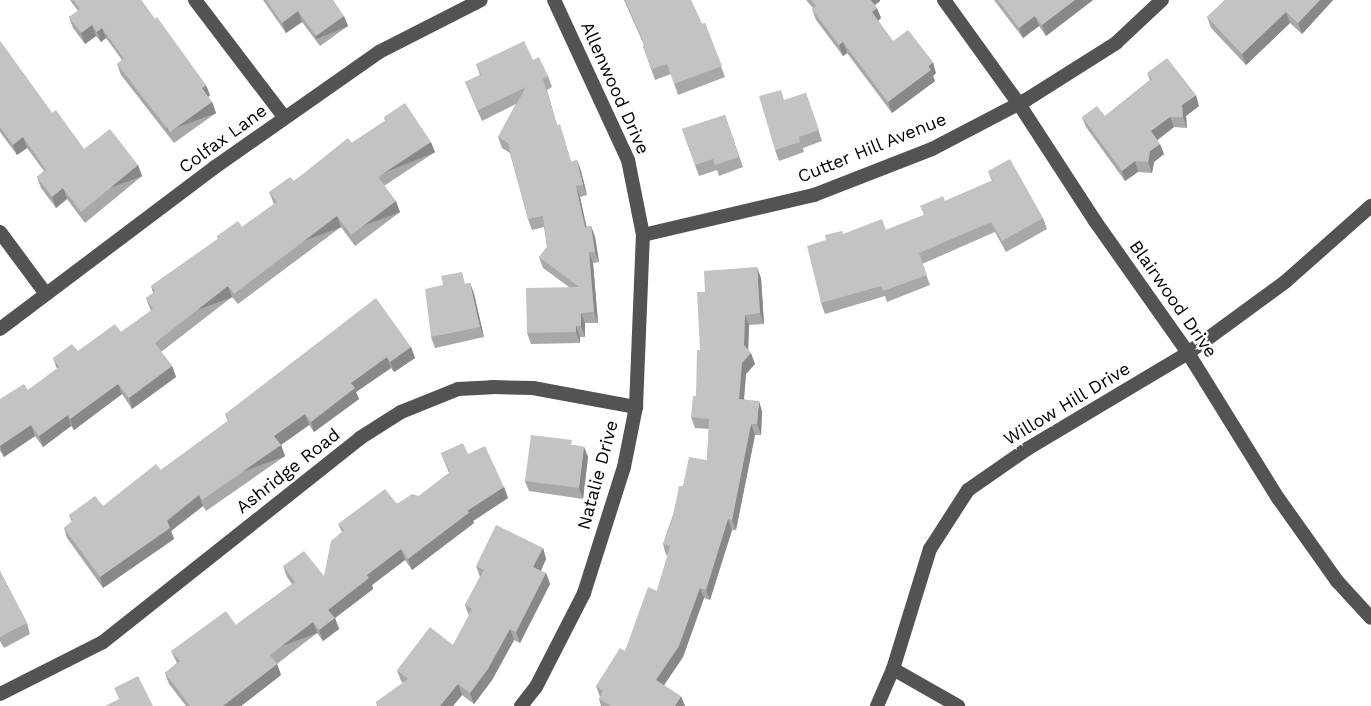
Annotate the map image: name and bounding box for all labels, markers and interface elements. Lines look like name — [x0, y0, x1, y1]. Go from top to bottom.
street label: Allenwood Drive — [576, 18, 654, 158]
street label: Colfax Lane — [175, 100, 271, 178]
street label: Cutter Hill Avenue — [794, 108, 950, 188]
street label: Blairwood Drive — [1125, 236, 1221, 362]
street label: Willow Hill Drive — [999, 357, 1135, 451]
street label: Natalie Drive — [573, 418, 623, 532]
street label: Ashridge Road — [232, 424, 344, 518]

